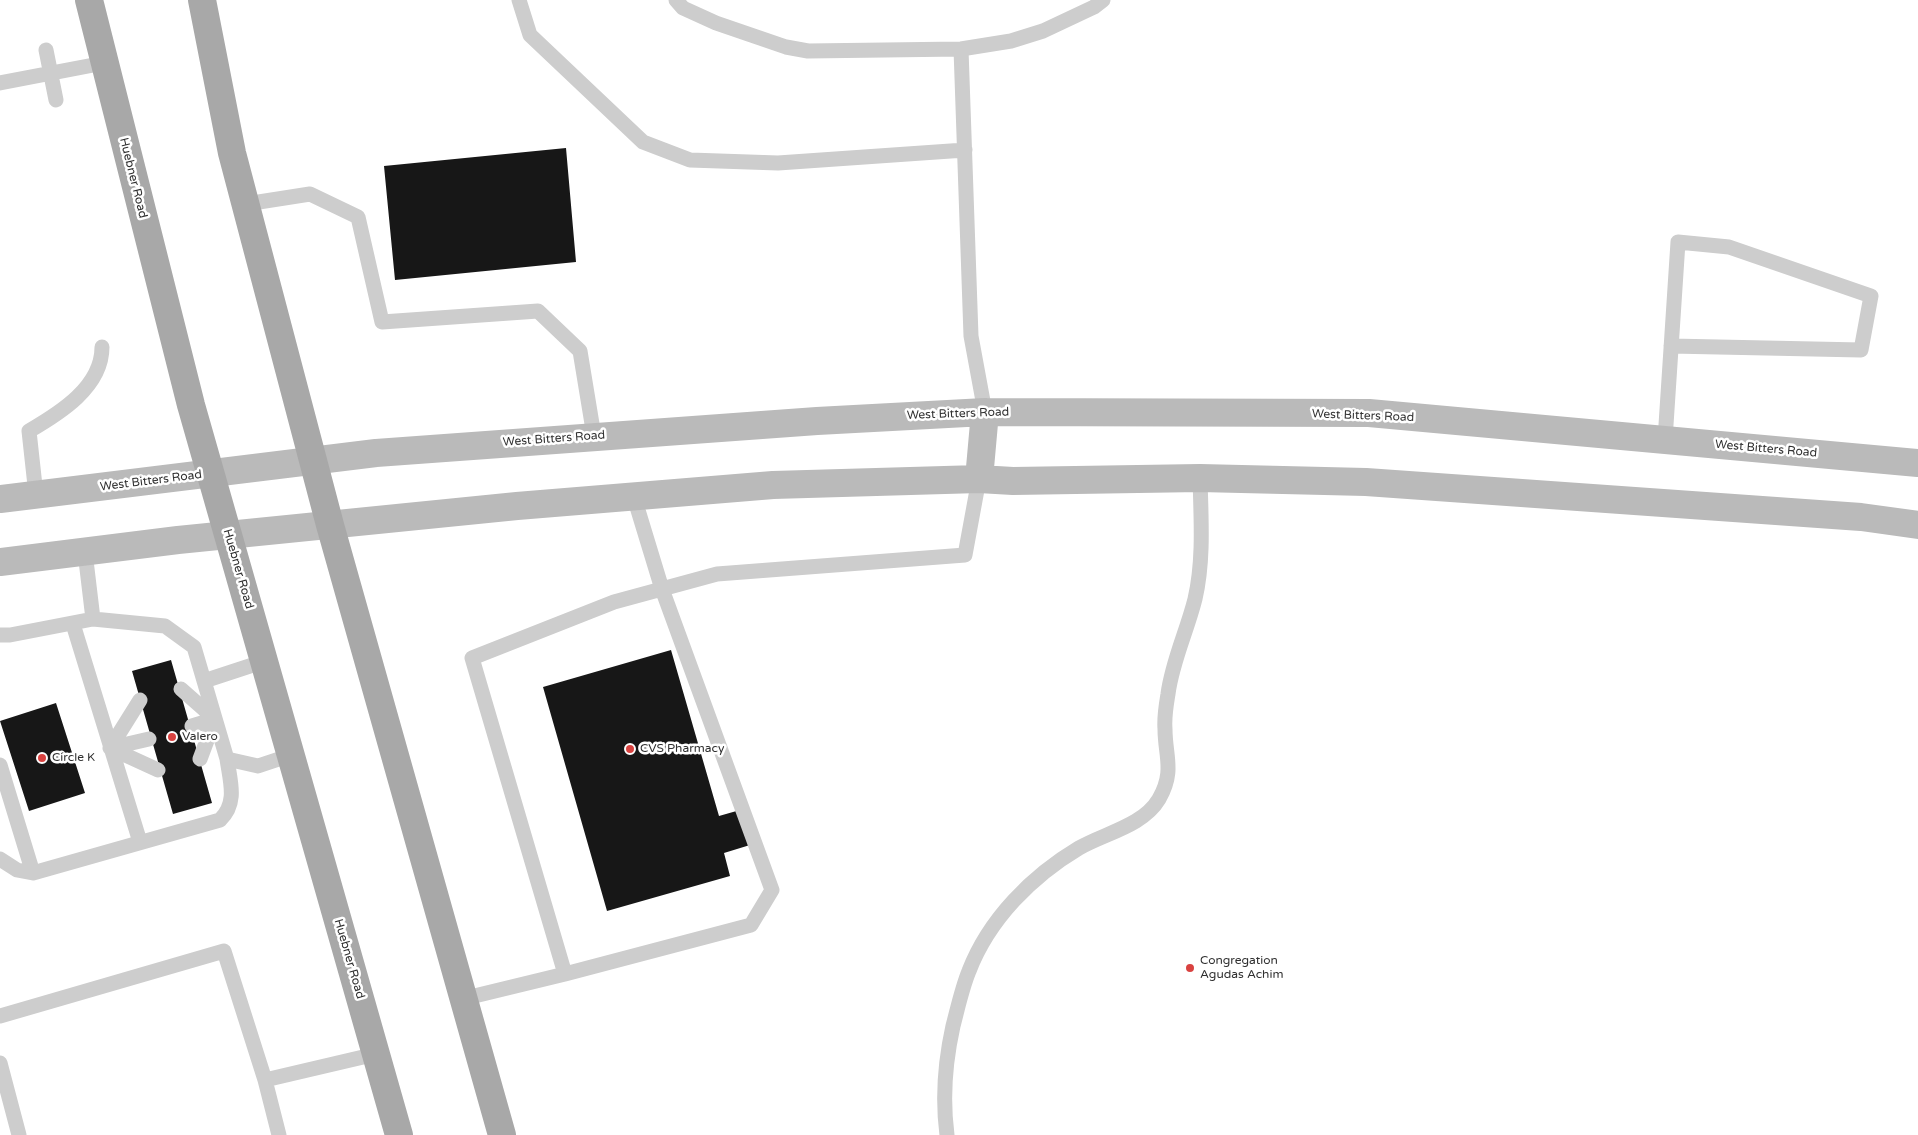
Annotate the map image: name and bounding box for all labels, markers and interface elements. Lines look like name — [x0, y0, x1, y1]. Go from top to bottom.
street label: Huebner Road — [116, 136, 150, 220]
street label: West Bitters Road — [907, 405, 1009, 423]
street label: West Bitters Road — [1312, 407, 1414, 425]
street label: West Bitters Road — [502, 428, 606, 450]
street label: West Bitters Road — [1714, 437, 1818, 461]
street label: West Bitters Road — [99, 468, 203, 494]
street label: Huebner Road — [220, 527, 256, 611]
place label: Valero — [182, 730, 218, 744]
marker: Valero — [166, 731, 178, 743]
place label: CVS Pharmacy — [640, 742, 724, 756]
marker: CVS Pharmacy — [624, 743, 636, 755]
place label: Circle K — [52, 751, 95, 765]
marker: Circle K — [36, 752, 48, 764]
street label: Huebner Road — [331, 917, 367, 1001]
place label: Congregation Agudas Achim — [1200, 954, 1283, 982]
marker: Congregation Agudas Achim — [1184, 962, 1196, 974]

